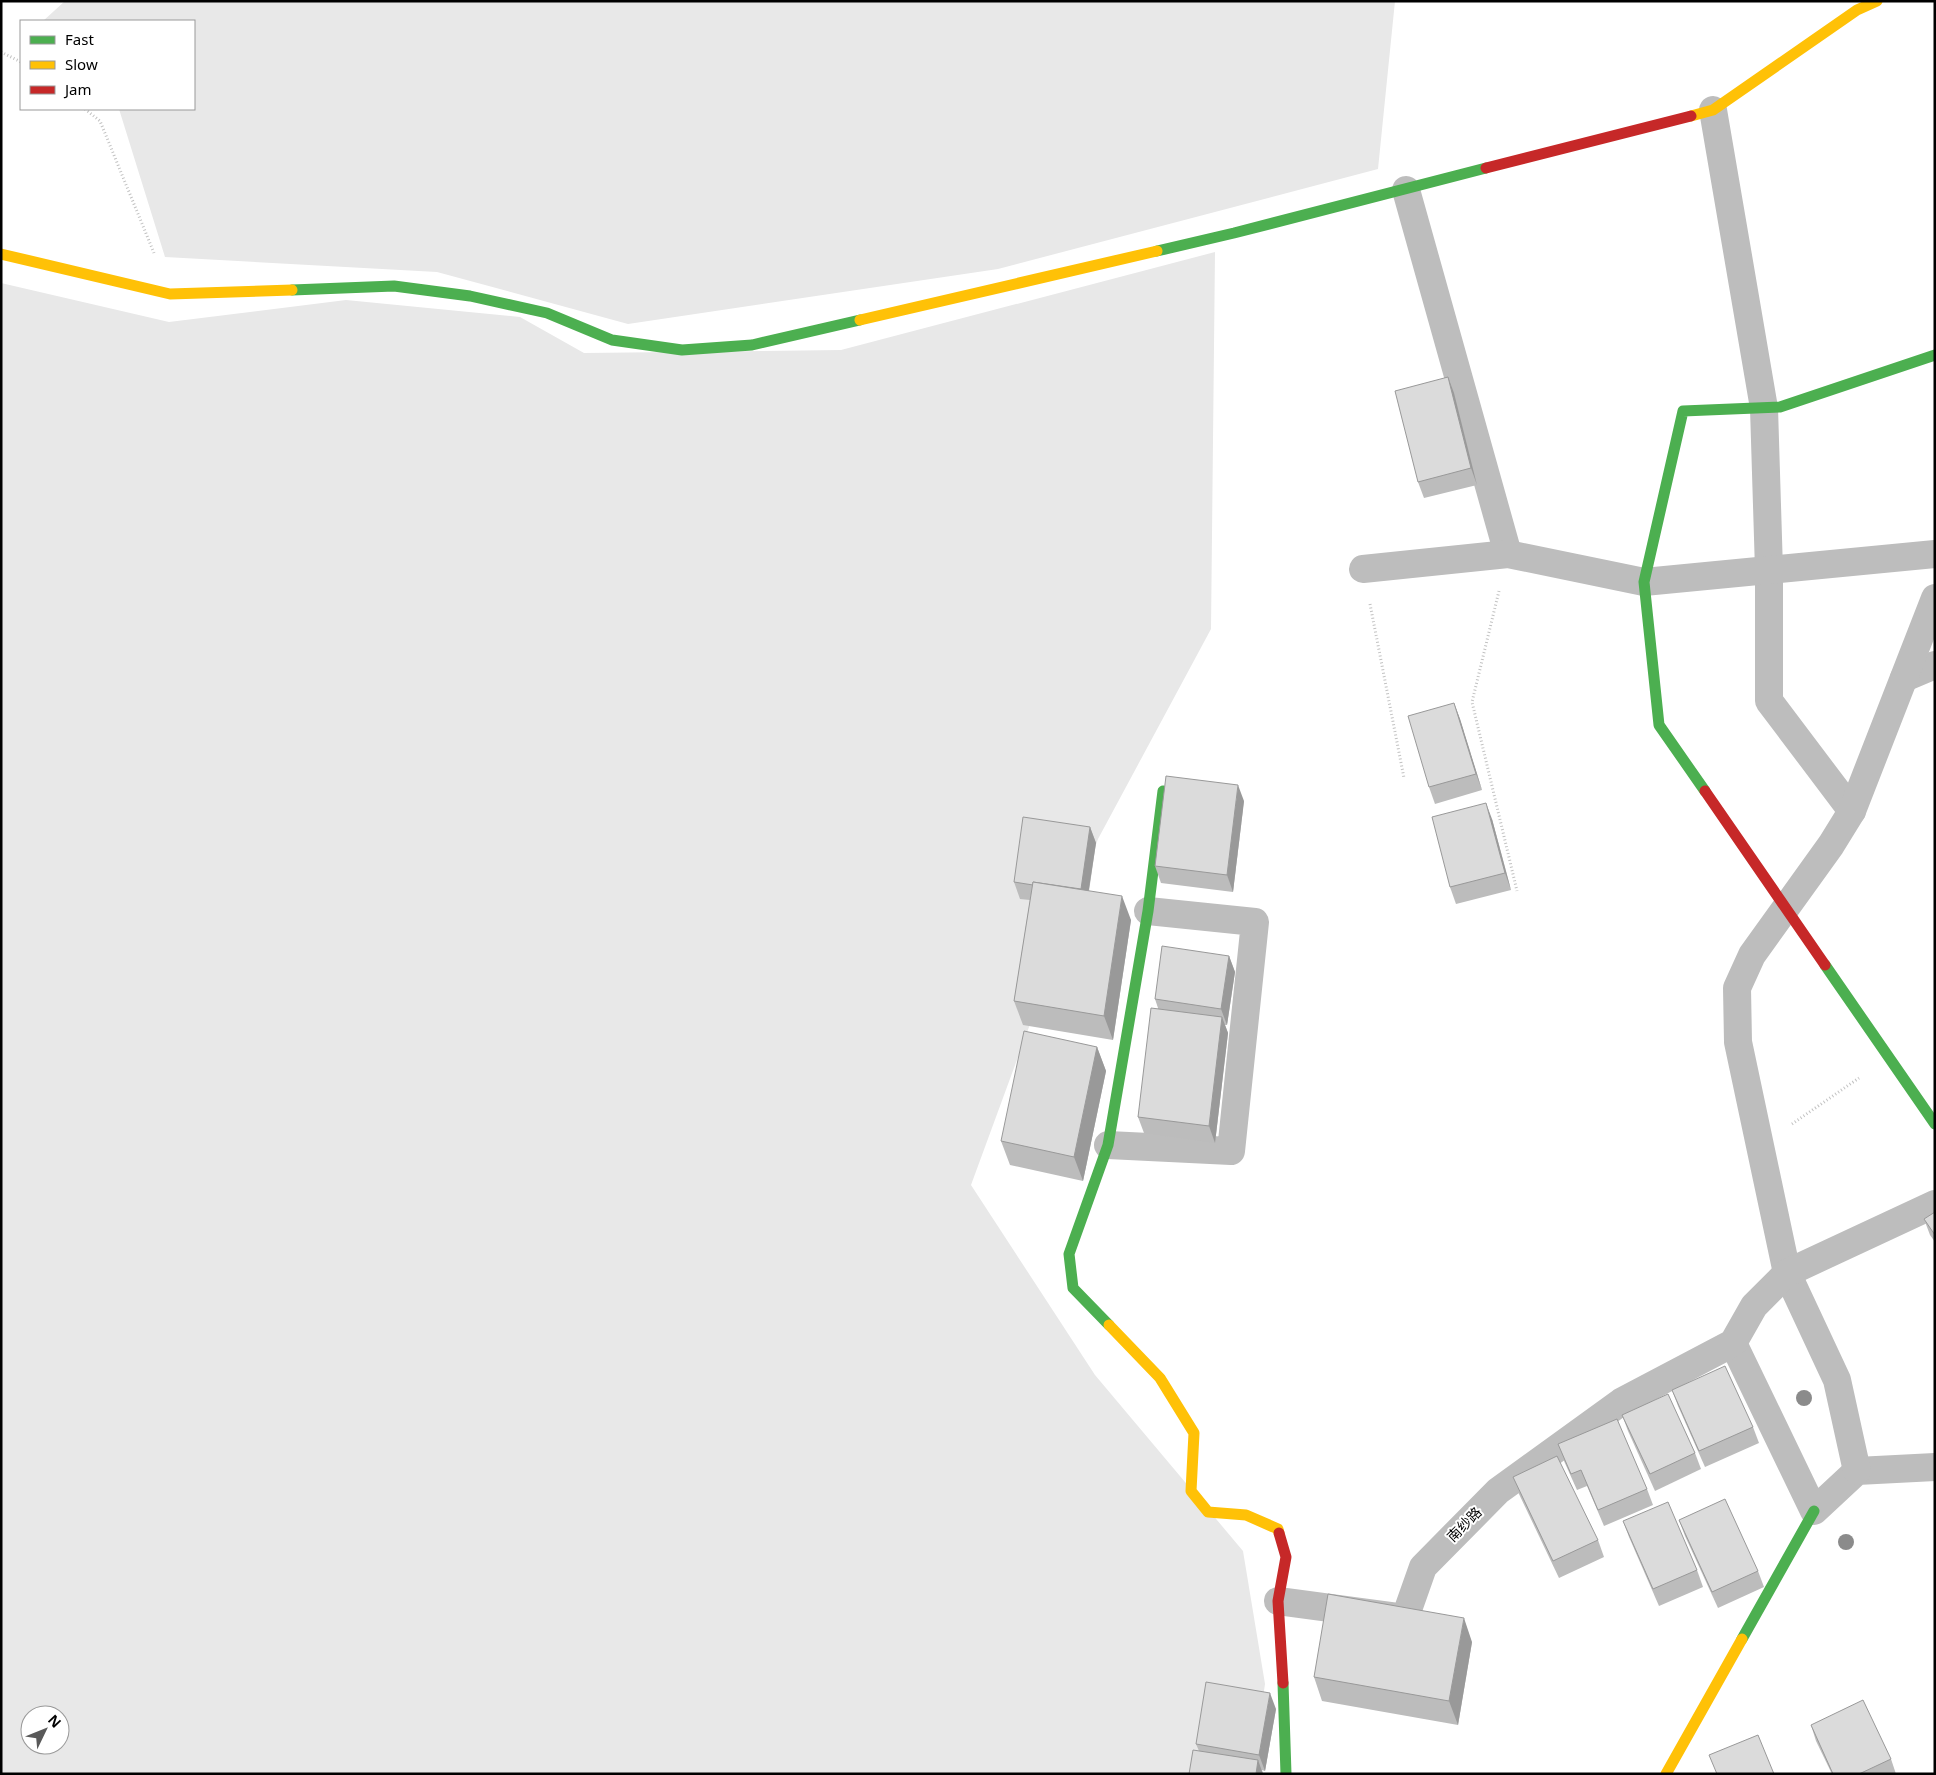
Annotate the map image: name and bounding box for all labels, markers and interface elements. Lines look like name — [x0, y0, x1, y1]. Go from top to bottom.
legend — [20, 20, 195, 110]
text: Fast — [65, 29, 94, 49]
text: Slow — [65, 54, 98, 74]
text: Jam — [63, 79, 92, 99]
street label: 南纱路 — [1442, 1502, 1486, 1546]
north arrow — [20, 1705, 70, 1755]
text: N — [44, 1710, 66, 1731]

